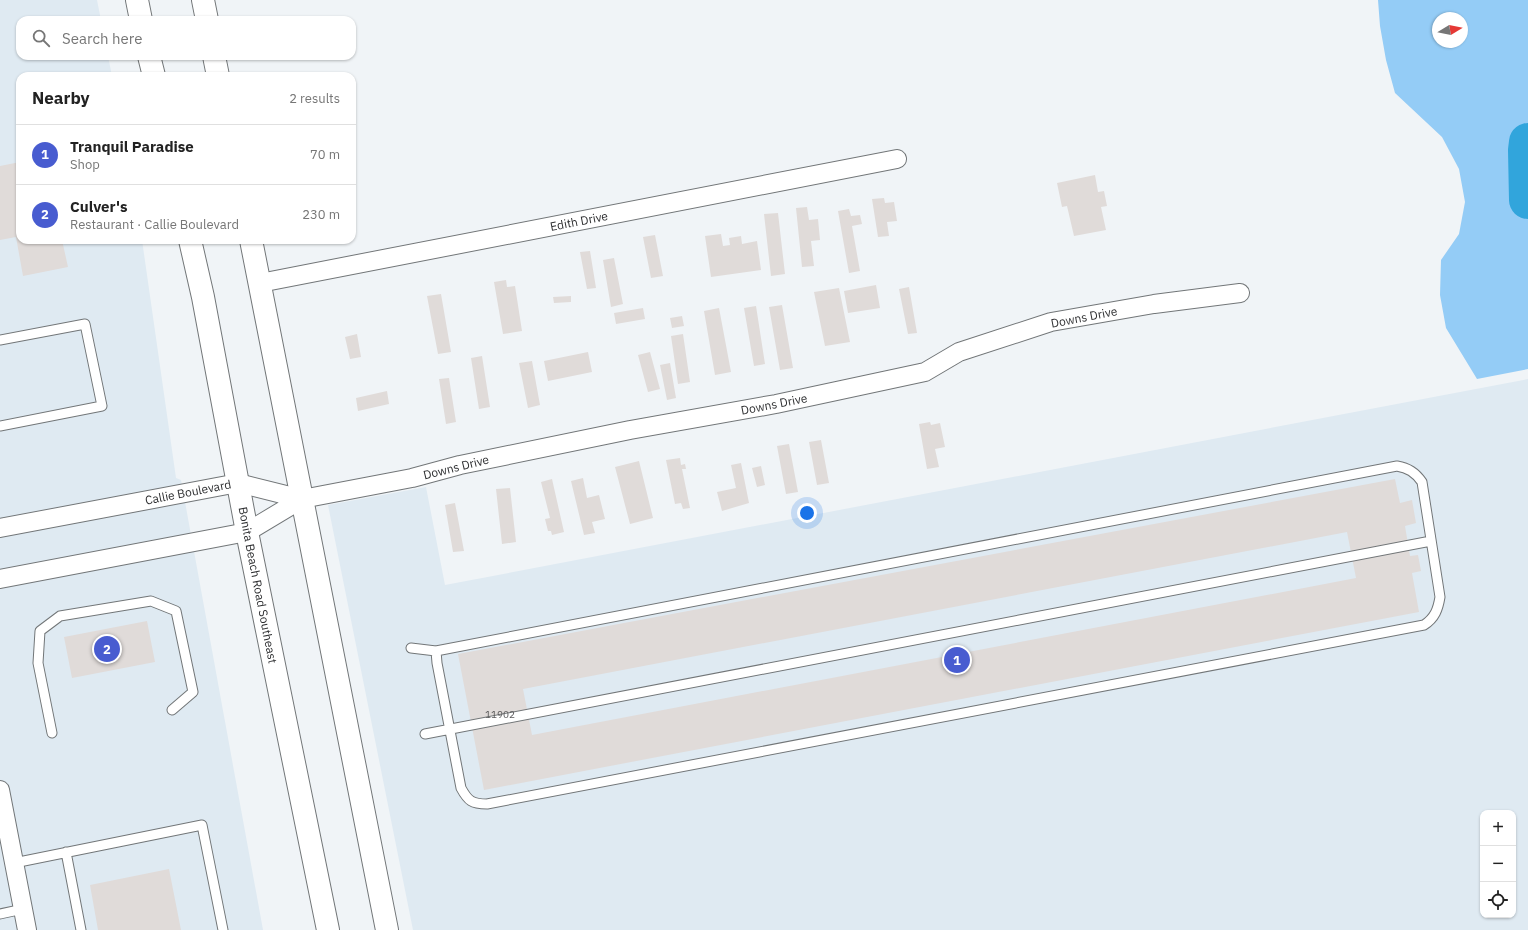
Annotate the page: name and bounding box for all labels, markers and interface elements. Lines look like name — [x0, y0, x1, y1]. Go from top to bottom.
north arrow — [1432, 12, 1468, 48]
search box — [16, 16, 356, 60]
icon: search — [30, 27, 52, 49]
text: Search here — [62, 29, 142, 48]
text: Nearby — [32, 87, 90, 109]
text: 2 results — [289, 90, 340, 107]
text: Tranquil Paradise — [70, 137, 194, 156]
text: 1 — [41, 146, 49, 163]
text: 70 m — [310, 146, 340, 163]
text: Shop — [70, 156, 100, 173]
text: Culver's — [70, 197, 128, 216]
text: 2 — [41, 206, 49, 223]
text: 230 m — [302, 206, 340, 223]
street label: Edith Drive — [549, 208, 610, 234]
text: Restaurant · Callie Boulevard — [70, 216, 239, 233]
street label: Downs Drive — [1050, 303, 1119, 331]
street label: Downs Drive — [740, 390, 809, 418]
street label: Downs Drive — [422, 451, 491, 482]
street label: Callie Boulevard — [144, 476, 232, 508]
your location — [797, 503, 817, 523]
street label: Bonita Beach Road Southeast — [235, 505, 281, 665]
pin: 2 — [94, 634, 120, 664]
pin: 1 — [944, 645, 970, 675]
house number: 11902 — [485, 708, 515, 721]
map controls — [1480, 810, 1516, 918]
button: + — [1480, 810, 1516, 846]
button: − — [1480, 846, 1516, 882]
button: locate — [1480, 882, 1516, 918]

